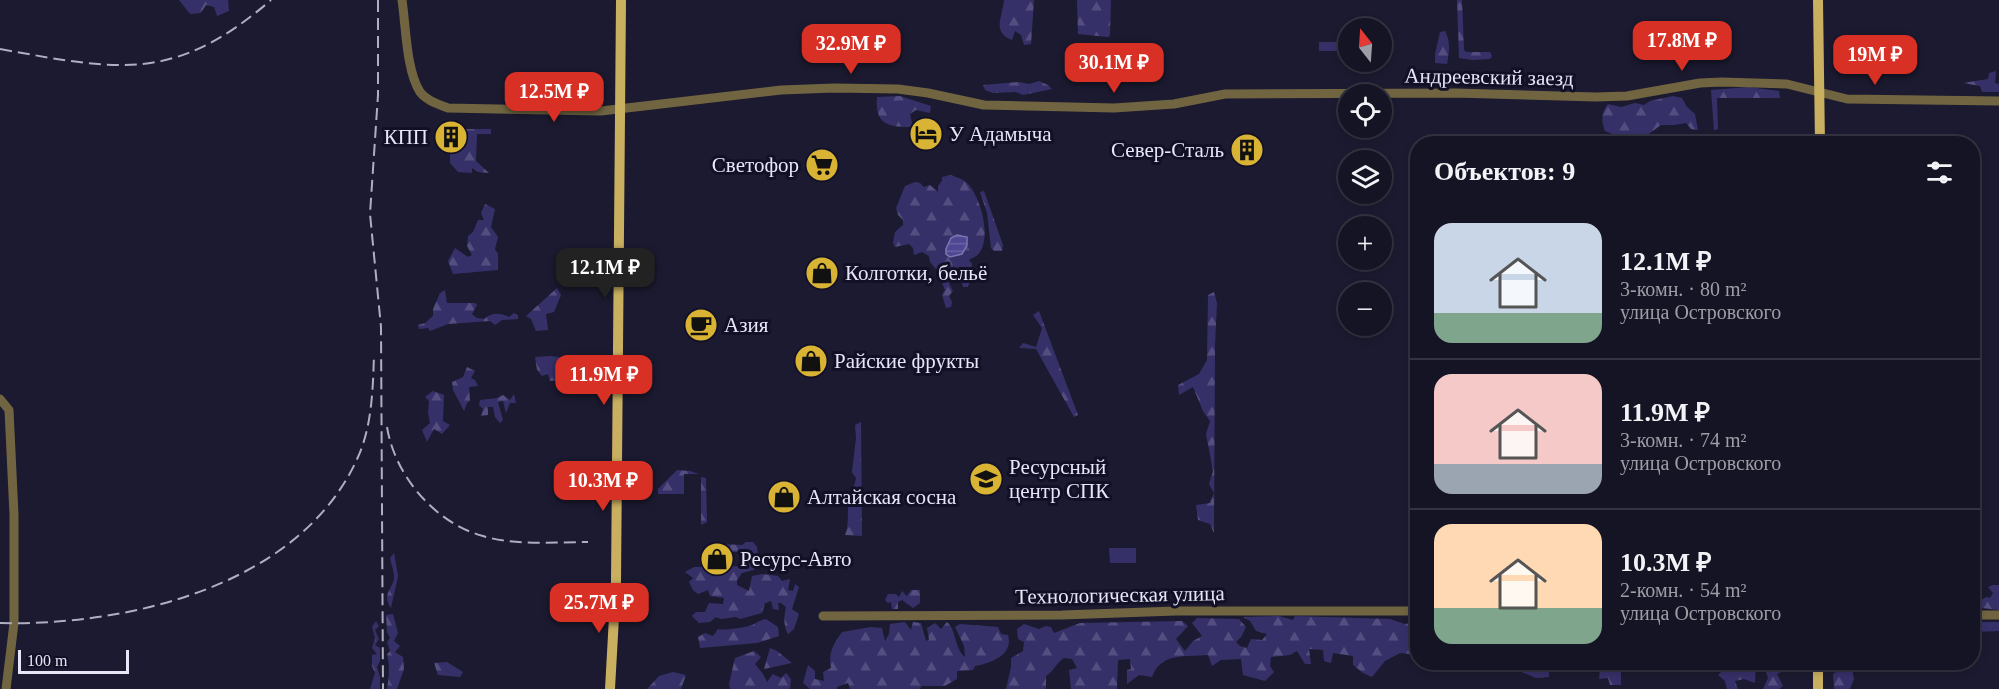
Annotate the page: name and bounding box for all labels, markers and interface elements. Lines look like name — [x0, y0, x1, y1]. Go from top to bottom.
north arrow — [1338, 18, 1392, 72]
map controls — [1338, 18, 1392, 336]
pin: 17.8M ₽ — [1627, 21, 1737, 72]
pin: 32.9M ₽ — [796, 24, 906, 75]
text: 17.8M ₽ — [1647, 29, 1717, 51]
text: 32.9M ₽ — [816, 32, 886, 54]
pin: 19M ₽ — [1833, 35, 1917, 86]
pin: 30.1M ₽ — [1059, 43, 1169, 94]
text: 19M ₽ — [1847, 43, 1903, 65]
text: 30.1M ₽ — [1079, 51, 1149, 73]
street label: Андреевский заезд — [1404, 64, 1574, 90]
pin: 12.5M ₽ — [499, 72, 609, 123]
text: 12.5M ₽ — [519, 80, 589, 102]
button: locate — [1338, 84, 1392, 138]
hotel icon: У Адамыча — [908, 116, 944, 152]
building icon: КПП — [433, 119, 469, 155]
place label: У Адамыча — [949, 122, 1052, 146]
place label: КПП — [384, 125, 428, 149]
building icon: Север-Сталь — [1229, 132, 1265, 168]
place label: Север-Сталь — [1111, 138, 1224, 162]
supermarket icon: Светофор — [804, 147, 840, 183]
button: layers — [1338, 150, 1392, 204]
place label: Светофор — [712, 153, 799, 177]
icon: filters — [1923, 156, 1956, 189]
text: Объектов: 9 — [1434, 157, 1575, 186]
button: + — [1338, 216, 1392, 270]
icon: home — [1482, 247, 1554, 319]
text: 12.1M ₽ — [1620, 247, 1712, 276]
pin: 12.1M ₽ — [550, 248, 660, 299]
shop icon: Колготки, бельё — [804, 255, 840, 291]
text: 12.1M ₽ — [570, 256, 640, 278]
place label: Колготки, бельё — [845, 261, 987, 285]
text: 3-комн. · 80 m² — [1620, 278, 1747, 300]
button: − — [1338, 282, 1392, 336]
text: улица Островского — [1620, 301, 1781, 323]
cafe icon: Азия — [683, 307, 719, 343]
place label: Азия — [724, 313, 769, 337]
shop icon: Райские фрукты — [793, 343, 829, 379]
place label: Райские фрукты — [834, 349, 979, 373]
pin: 11.9M ₽ — [549, 355, 659, 406]
text: 11.9M ₽ — [569, 363, 639, 385]
icon: home — [1482, 398, 1554, 470]
text: 11.9M ₽ — [1620, 398, 1710, 427]
text: 3-комн. · 74 m² — [1620, 429, 1747, 451]
text: улица Островского — [1620, 452, 1781, 474]
place label: Ресурсный центр СПК — [1009, 455, 1110, 503]
pin: 10.3M ₽ — [548, 461, 658, 512]
school or university icon: Ресурсный центр СПК — [968, 461, 1004, 497]
text: 10.3M ₽ — [568, 469, 638, 491]
shop icon: Алтайская сосна — [766, 479, 802, 515]
place label: Алтайская сосна — [807, 485, 957, 509]
shop icon: Ресурс-Авто — [699, 541, 735, 577]
place label: Ресурс-Авто — [740, 547, 852, 571]
icon: home — [1482, 548, 1554, 620]
text: 10.3M ₽ — [1620, 548, 1712, 577]
text: 2-комн. · 54 m² — [1620, 579, 1747, 601]
street label: Технологическая улица — [1015, 581, 1226, 609]
pin: 25.7M ₽ — [544, 583, 654, 634]
text: 25.7M ₽ — [564, 591, 634, 613]
text: улица Островского — [1620, 602, 1781, 624]
scale bar — [18, 647, 129, 674]
text: 100 m — [27, 652, 67, 669]

